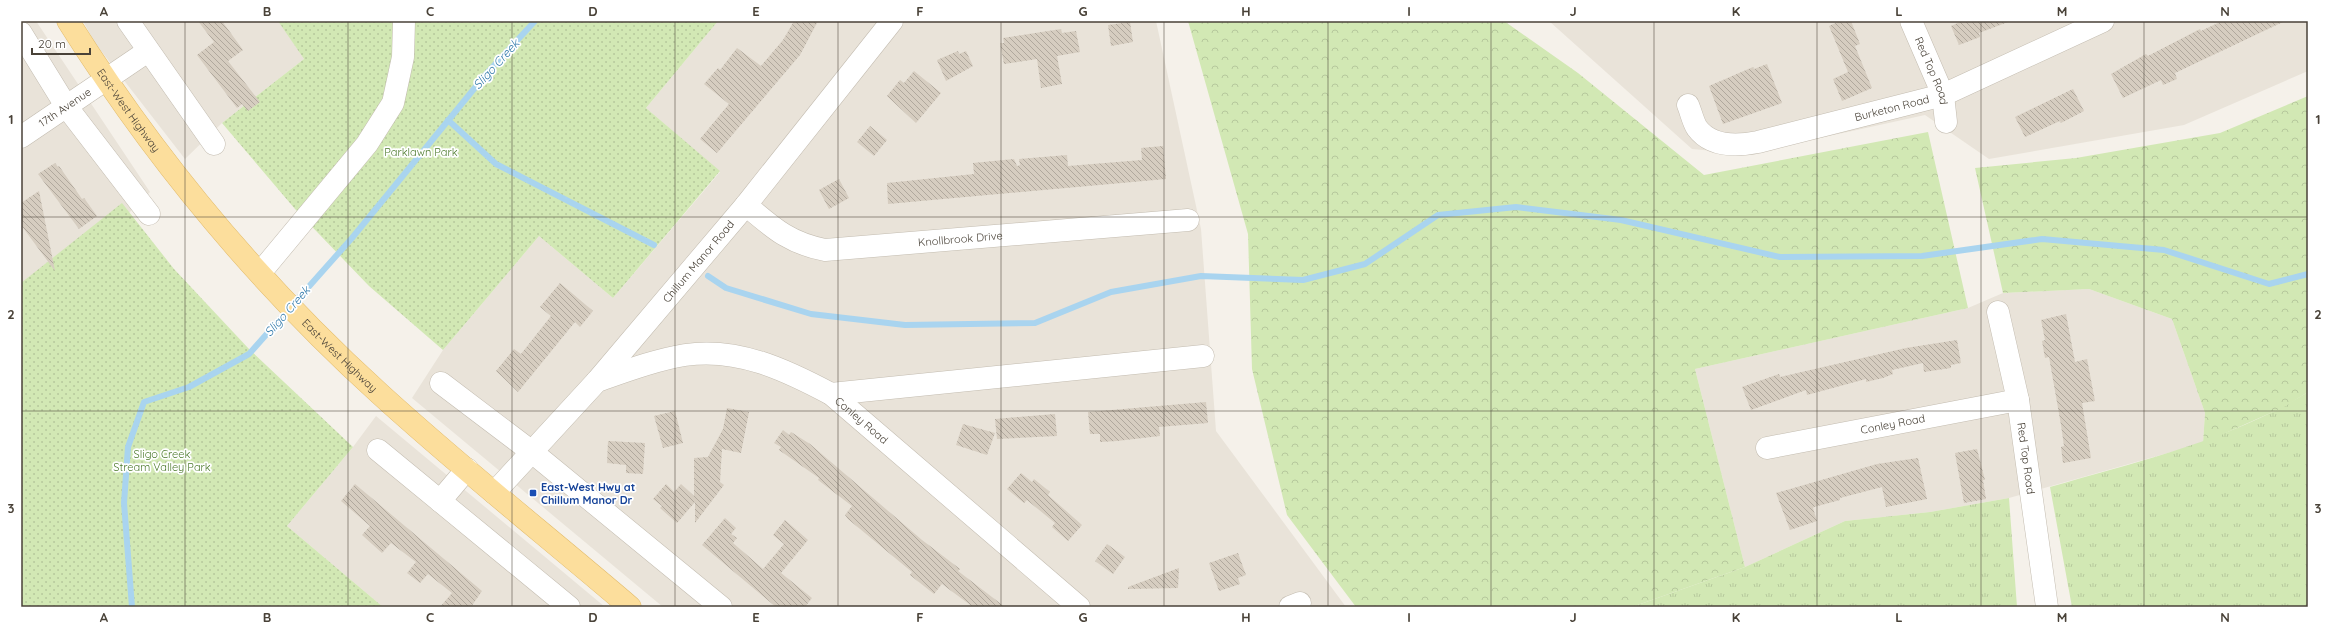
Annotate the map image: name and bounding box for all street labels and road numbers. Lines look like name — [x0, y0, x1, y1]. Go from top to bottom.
street label: Red Top Road — [1912, 35, 1951, 105]
street label: East-West Highway — [94, 66, 163, 155]
street label: 17th Avenue — [36, 85, 94, 130]
street label: Burketon Road — [1853, 92, 1931, 124]
street label: Chillum Manor Road — [660, 217, 737, 305]
street label: Knollbrook Drive — [917, 228, 1003, 249]
street label: East-West Highway — [299, 316, 380, 395]
street label: Conley Road — [832, 394, 891, 447]
street label: Conley Road — [1859, 411, 1926, 437]
street label: Red Top Road — [2014, 421, 2038, 495]

